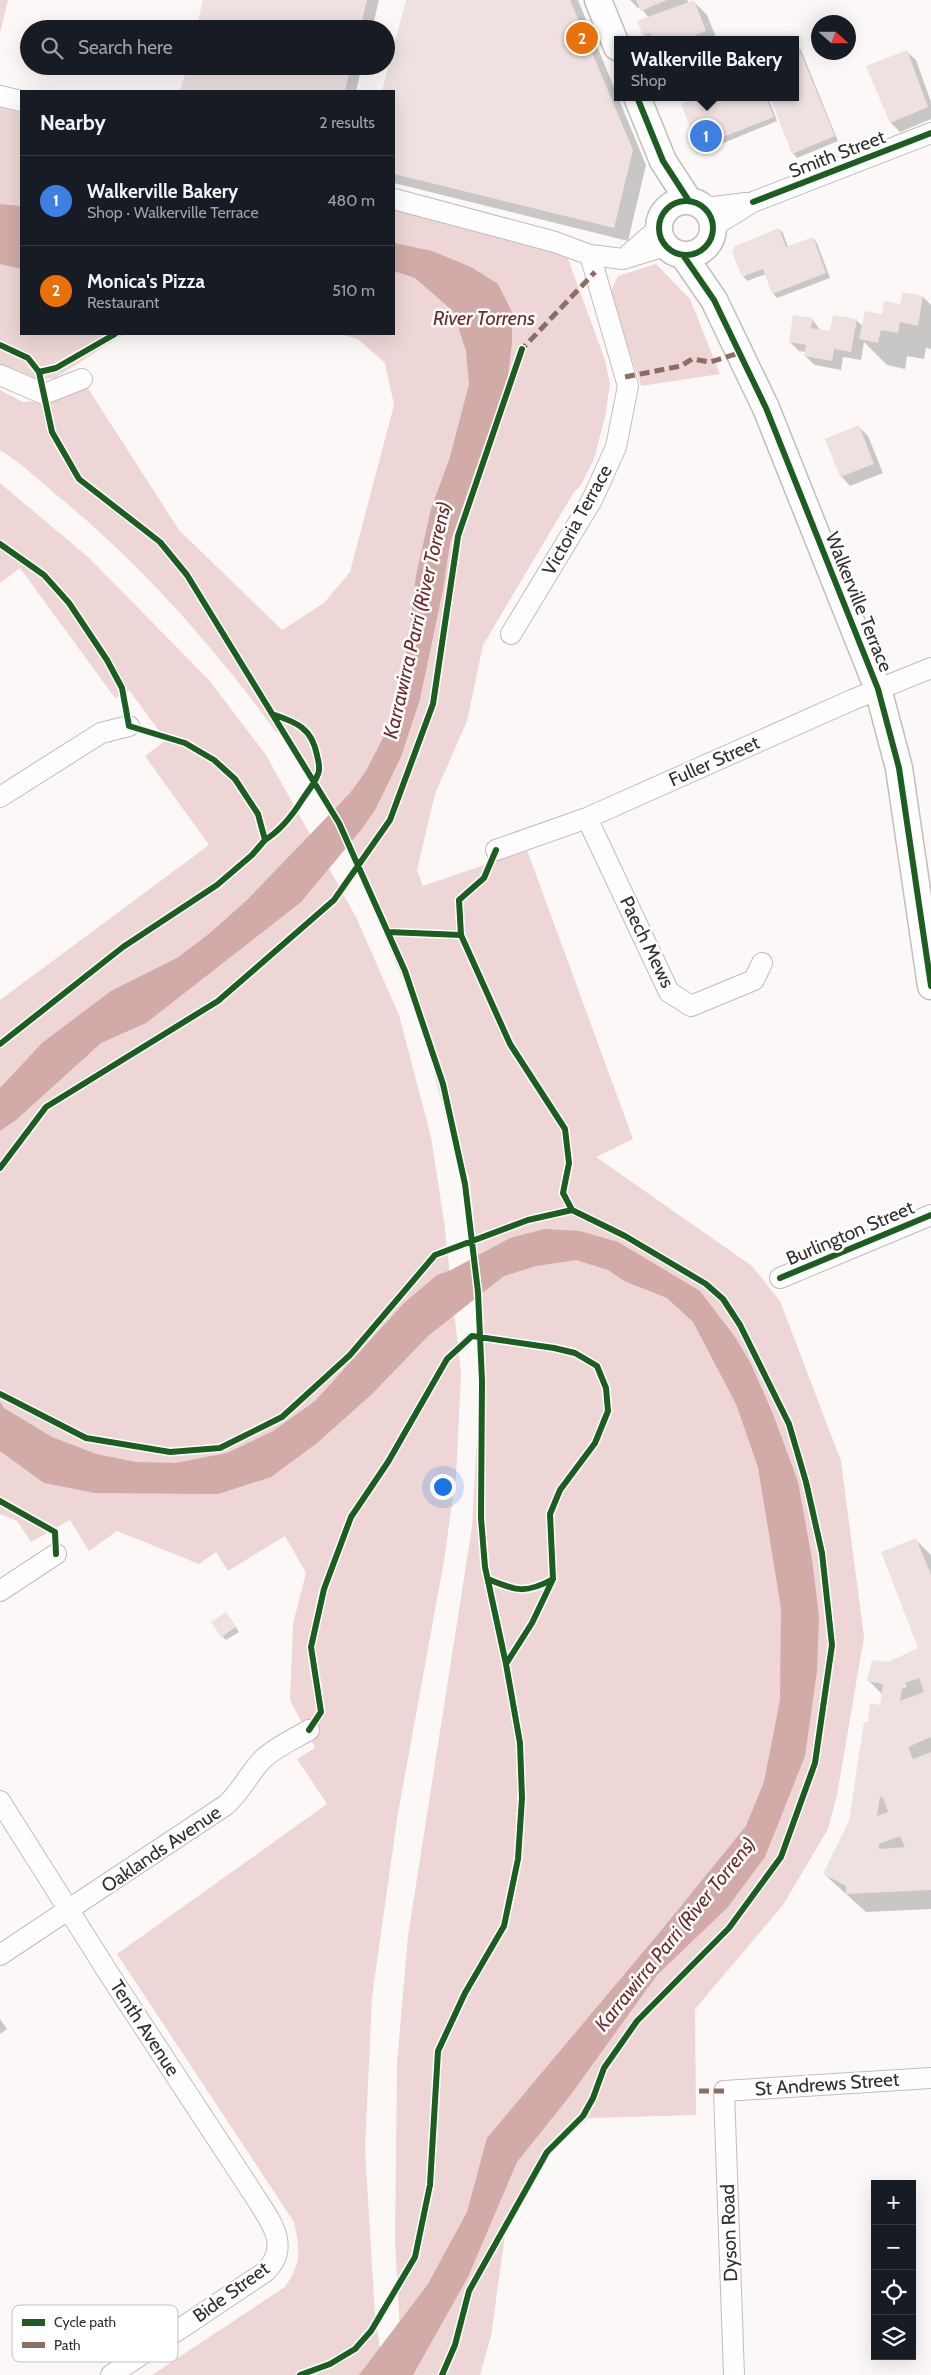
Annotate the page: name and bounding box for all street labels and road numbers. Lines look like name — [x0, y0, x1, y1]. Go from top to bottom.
street label: Smith Street — [786, 125, 889, 183]
street label: Victoria Terrace — [537, 460, 617, 579]
street label: Walkerville Terrace — [821, 529, 898, 675]
street label: Fuller Street — [665, 731, 763, 791]
street label: Paech Mews — [615, 892, 679, 992]
street label: Burlington Street — [783, 1196, 918, 1270]
street label: Oaklands Avenue — [97, 1800, 225, 1897]
street label: Tenth Avenue — [105, 1976, 185, 2081]
street label: St Andrews Street — [754, 2067, 901, 2101]
street label: Dyson Road — [716, 2184, 742, 2282]
street label: Bide Street — [188, 2256, 274, 2327]

